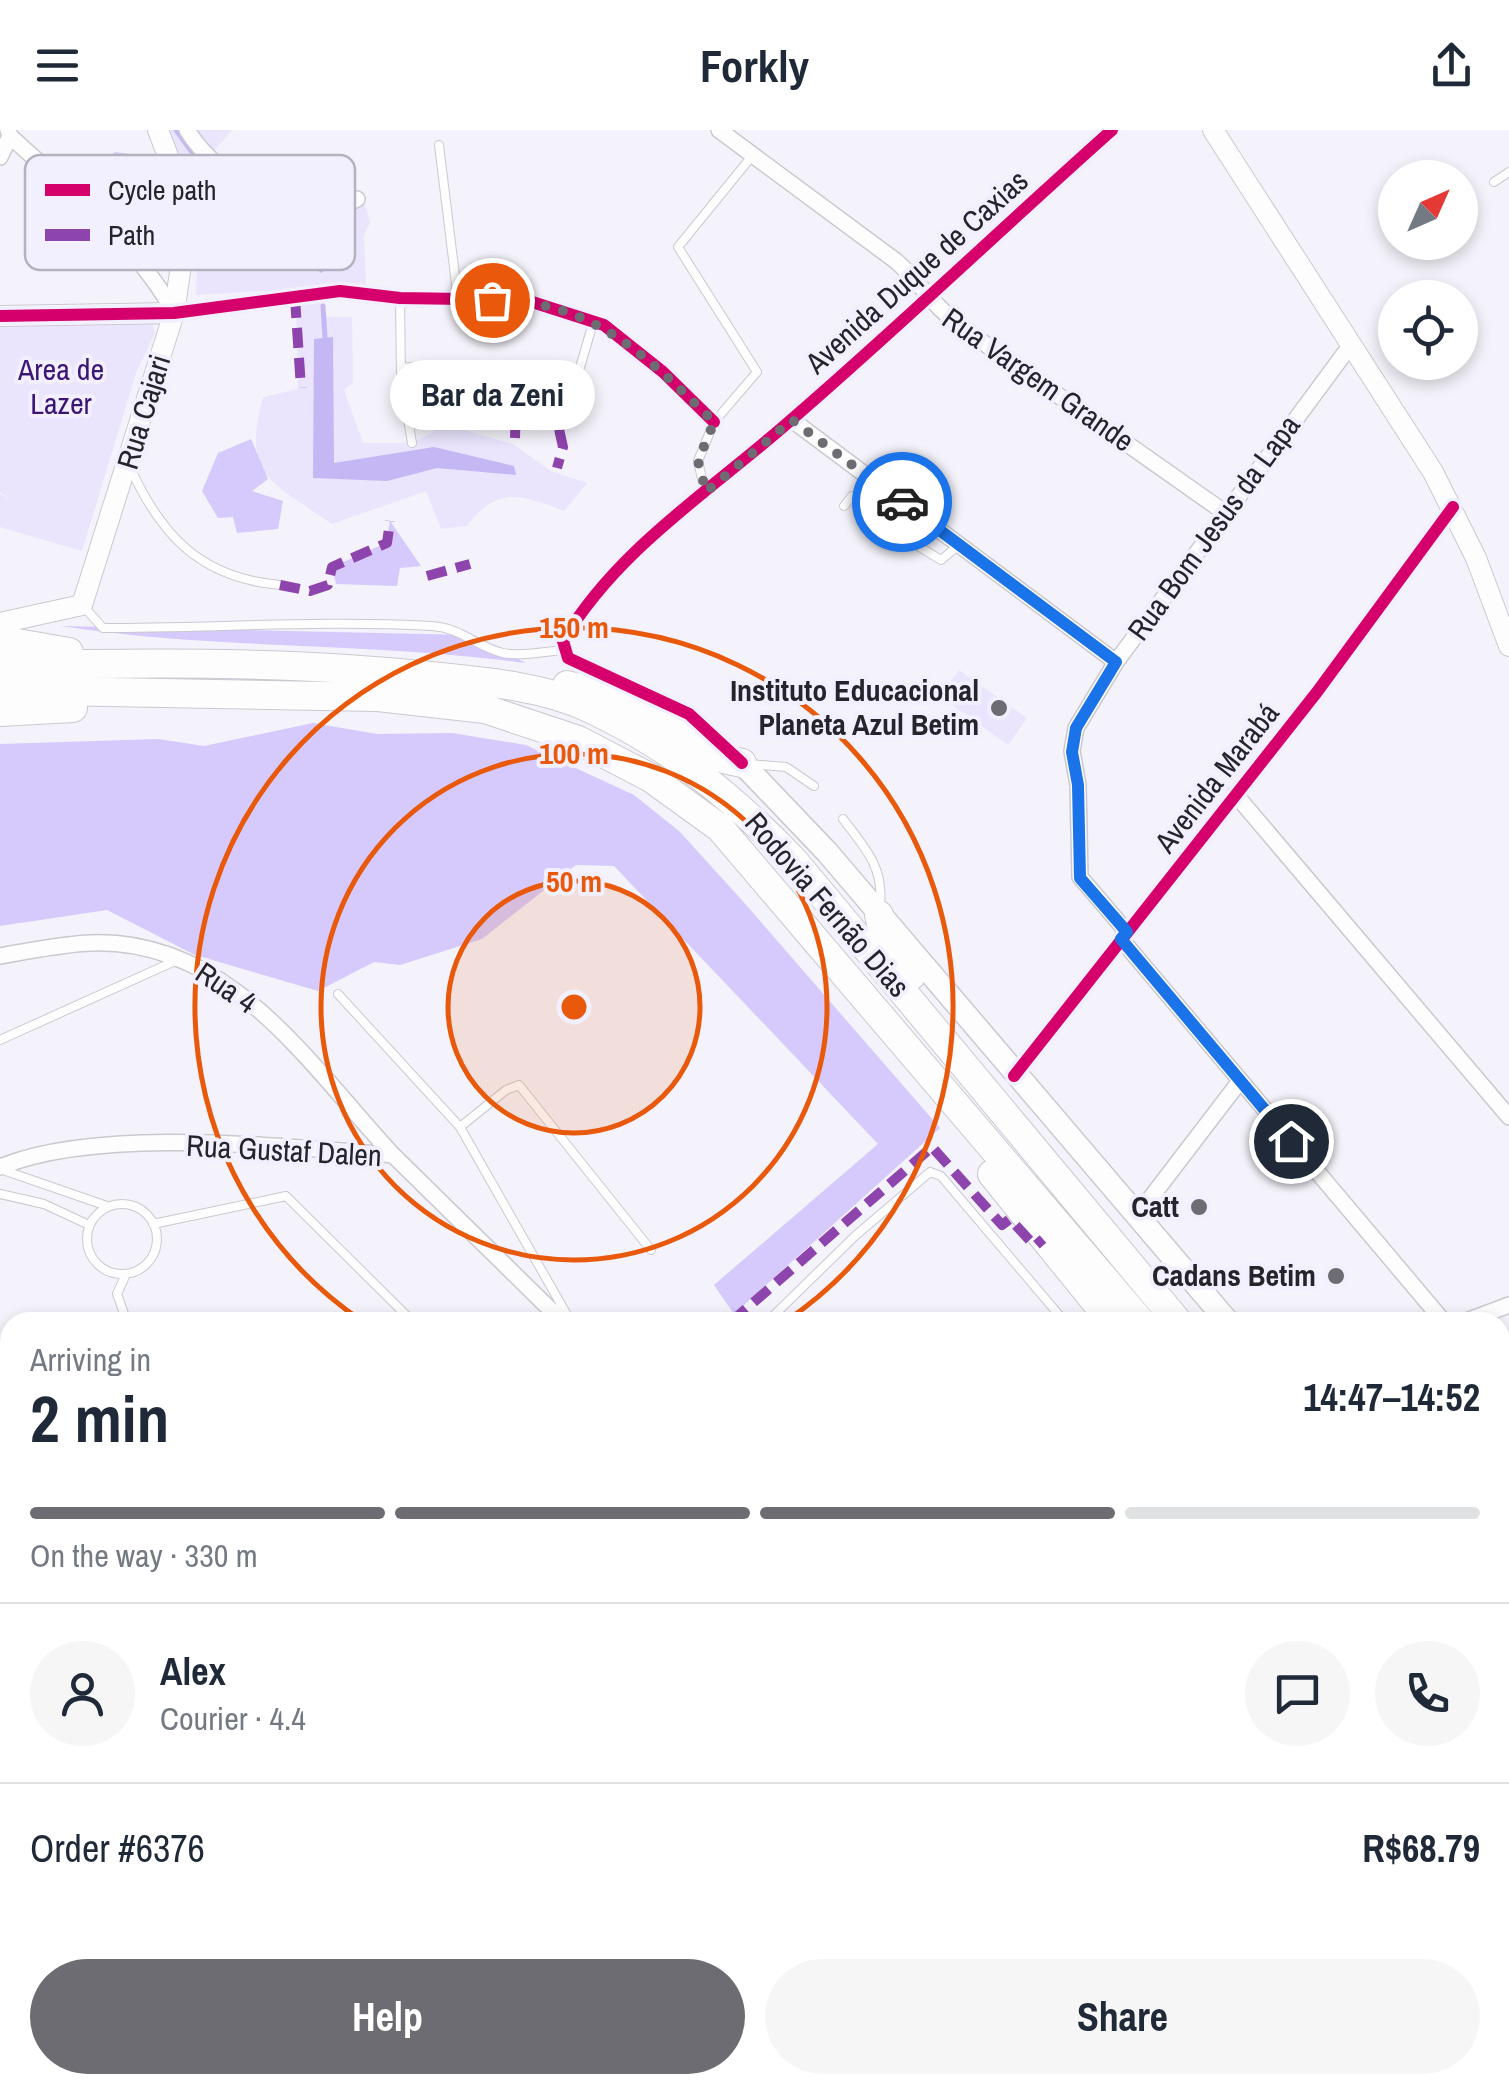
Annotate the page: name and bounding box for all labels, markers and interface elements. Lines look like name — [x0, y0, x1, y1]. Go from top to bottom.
text: Forkly — [700, 35, 809, 96]
icon: menu — [30, 38, 85, 93]
icon: share — [1424, 38, 1479, 93]
legend — [25, 155, 355, 270]
street label: Avenida Duque de Caxias — [796, 160, 1036, 383]
north arrow — [1378, 160, 1478, 260]
map controls — [1378, 160, 1478, 380]
text: Cycle path — [108, 171, 216, 209]
text: Path — [108, 216, 155, 254]
pin — [450, 258, 535, 343]
icon: bag — [465, 273, 520, 328]
button: locate — [1378, 280, 1478, 380]
street label: Rua Vargem Grande — [935, 298, 1142, 460]
park label: Area de Lazer — [17, 349, 104, 423]
street label: Rua Cajari — [107, 350, 179, 474]
callout: Bar da Zeni — [390, 360, 594, 430]
text: Bar da Zeni — [421, 373, 564, 416]
street label: Rua Bom Jesus da Lapa — [1118, 406, 1309, 648]
courier — [852, 452, 952, 552]
icon: car — [875, 475, 930, 530]
text: 150 m — [539, 607, 609, 647]
place label: Instituto Educacional Planeta Azul Betim — [730, 670, 979, 744]
street label: Avenida Marabá — [1144, 694, 1288, 861]
marker: Instituto Educacional Planeta Azul Betim — [988, 697, 1010, 719]
text: 100 m — [539, 733, 609, 773]
street label: Rodovia Fernão Dias — [736, 803, 919, 1005]
text: 50 m — [546, 861, 602, 901]
street label: Rua 4 — [188, 952, 265, 1022]
centre of rings — [556, 989, 592, 1025]
pin — [1249, 1099, 1334, 1184]
icon: home — [1264, 1114, 1319, 1169]
street label: Rua Gustaf Dalen — [185, 1125, 383, 1175]
place label: Catt — [1131, 1186, 1179, 1226]
marker: Catt — [1188, 1196, 1210, 1218]
place label: Cadans Betim — [1152, 1255, 1316, 1295]
marker: Cadans Betim — [1325, 1265, 1347, 1287]
text: Arriving in — [30, 1338, 151, 1381]
text: 14:47–14:52 — [1303, 1372, 1480, 1423]
text: 2 min — [30, 1375, 169, 1462]
text: On the way · 330 m — [30, 1534, 258, 1577]
button: person — [30, 1641, 135, 1746]
button: chat — [1245, 1641, 1350, 1746]
button: phone — [1375, 1641, 1480, 1746]
text: Alex — [160, 1646, 226, 1697]
text: Courier · 4.4 — [160, 1697, 306, 1740]
text: Order #6376 — [30, 1823, 205, 1874]
text: R$68.79 — [1362, 1823, 1480, 1874]
button: Help — [30, 1959, 745, 2074]
button: Share — [765, 1959, 1480, 2074]

